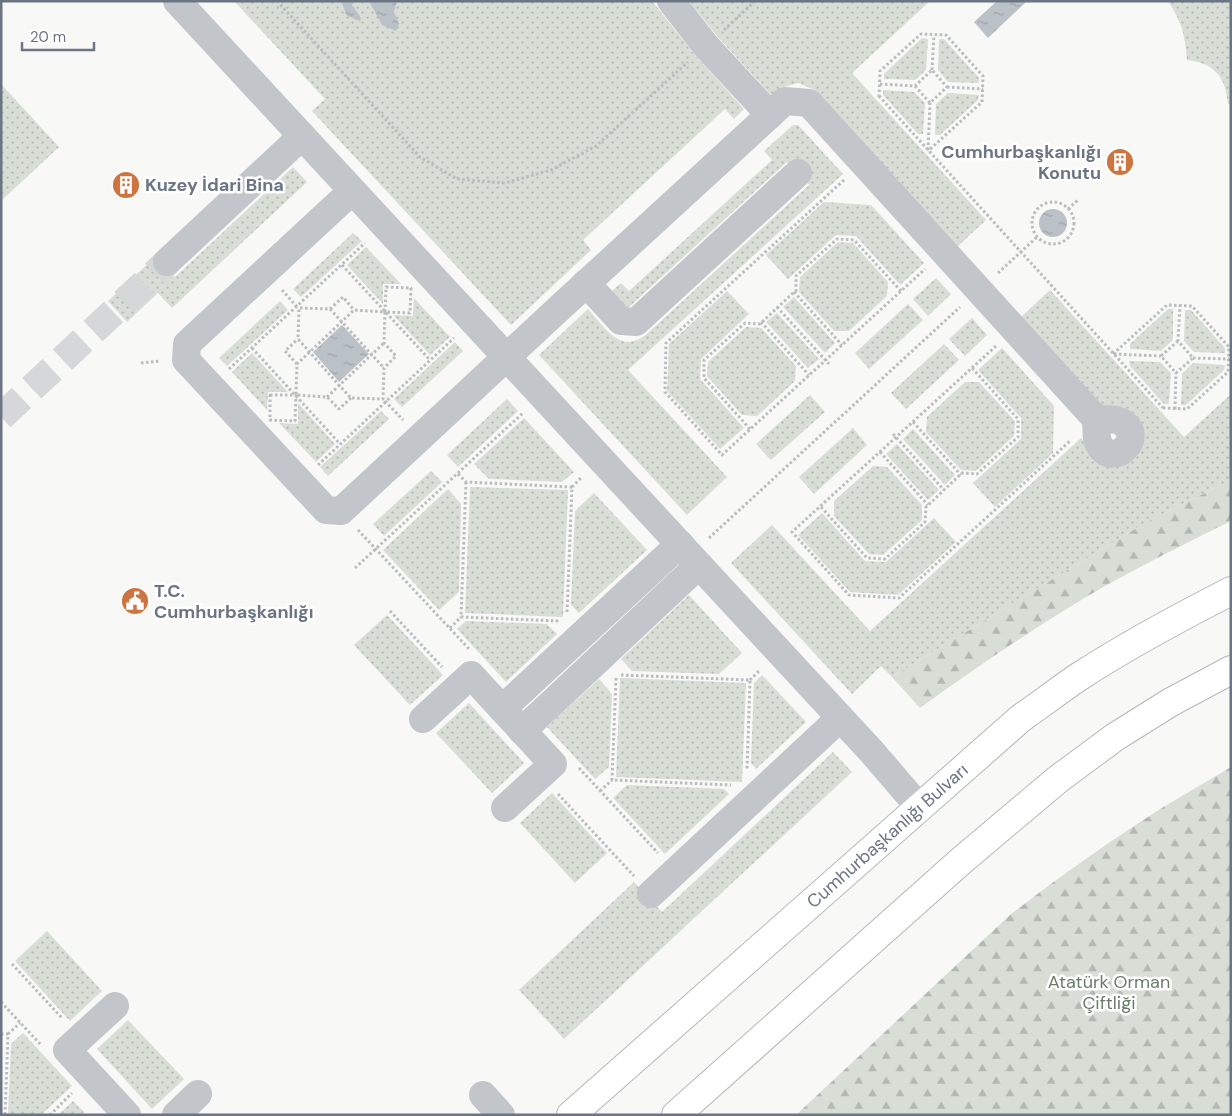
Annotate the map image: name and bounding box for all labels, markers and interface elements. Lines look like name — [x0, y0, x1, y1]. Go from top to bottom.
scale bar — [22, 20, 95, 52]
text: 20 m — [30, 27, 66, 47]
place label: Cumhurbaşkanlığı Konutu — [941, 140, 1101, 185]
building icon: Cumhurbaşkanlığı Konutu — [1105, 147, 1135, 177]
building icon: Kuzey İdari Bina — [111, 170, 141, 200]
place label: Kuzey İdari Bina — [145, 173, 284, 197]
place label: T.C. Cumhurbaşkanlığı — [154, 579, 314, 624]
public building icon: T.C. Cumhurbaşkanlığı — [120, 586, 150, 616]
street label: Cumhurbaşkanlığı Bulvarı — [802, 758, 973, 913]
park label: Atatürk Orman Çiftliği — [1048, 970, 1170, 1015]

